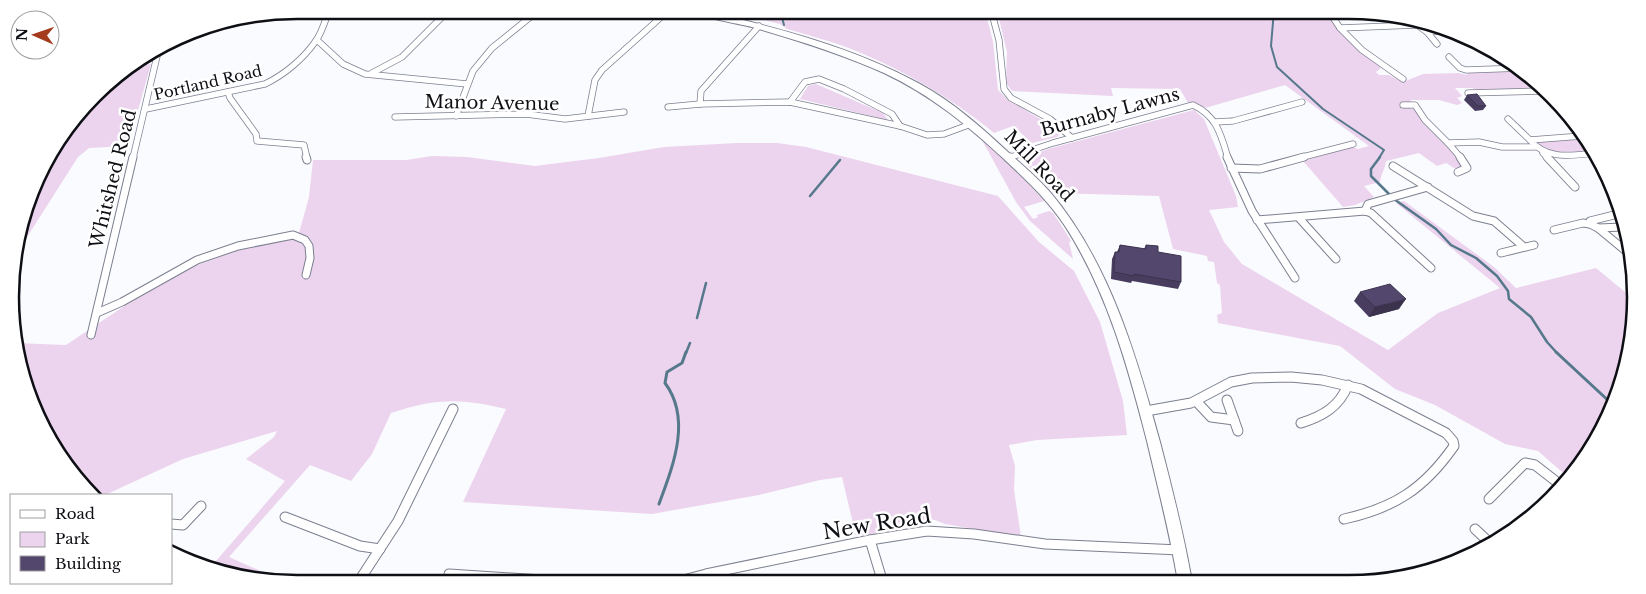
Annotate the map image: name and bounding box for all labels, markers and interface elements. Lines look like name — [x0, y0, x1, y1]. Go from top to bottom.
north arrow — [10, 10, 60, 60]
text: N — [13, 28, 31, 41]
street label: Portland Road — [152, 61, 264, 104]
street label: Burnaby Lawns — [1038, 83, 1182, 141]
street label: Manor Avenue — [424, 91, 560, 115]
street label: Whitshed Road — [85, 107, 141, 252]
street label: Mill Road — [1000, 126, 1078, 206]
legend — [10, 494, 172, 584]
street label: New Road — [821, 503, 933, 545]
text: Road — [55, 504, 95, 523]
text: Park — [55, 529, 91, 548]
text: Building — [55, 554, 122, 573]

